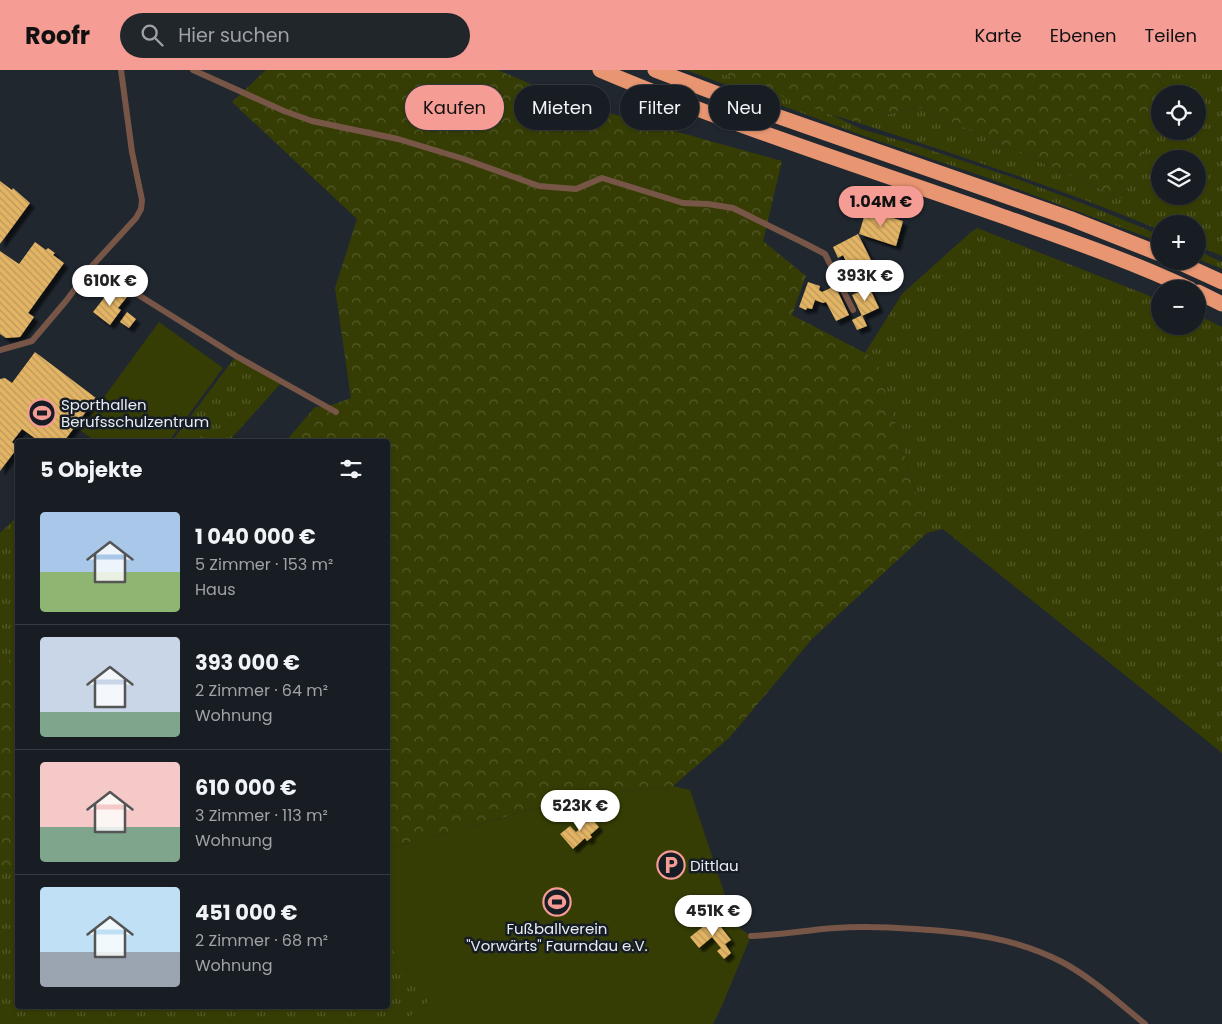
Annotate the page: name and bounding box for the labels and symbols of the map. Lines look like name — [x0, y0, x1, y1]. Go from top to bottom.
pin: 1.04M € — [835, 186, 927, 228]
pin: 393K € — [824, 260, 906, 302]
pin: 610K € — [69, 264, 151, 307]
place label: Sporthallen Berufsschulzentrum — [61, 394, 209, 432]
sports icon: Sporthallen Berufsschulzentrum — [27, 398, 57, 428]
pin: 523K € — [539, 790, 621, 832]
parking icon: Dittlau — [656, 850, 686, 880]
place label: Dittlau — [690, 855, 739, 876]
sports icon: Fußballverein "Vorwärts" Faurndau e.V. — [542, 887, 572, 917]
pin: 451K € — [672, 894, 754, 937]
place label: Fußballverein "Vorwärts" Faurndau e.V. — [466, 918, 648, 956]

